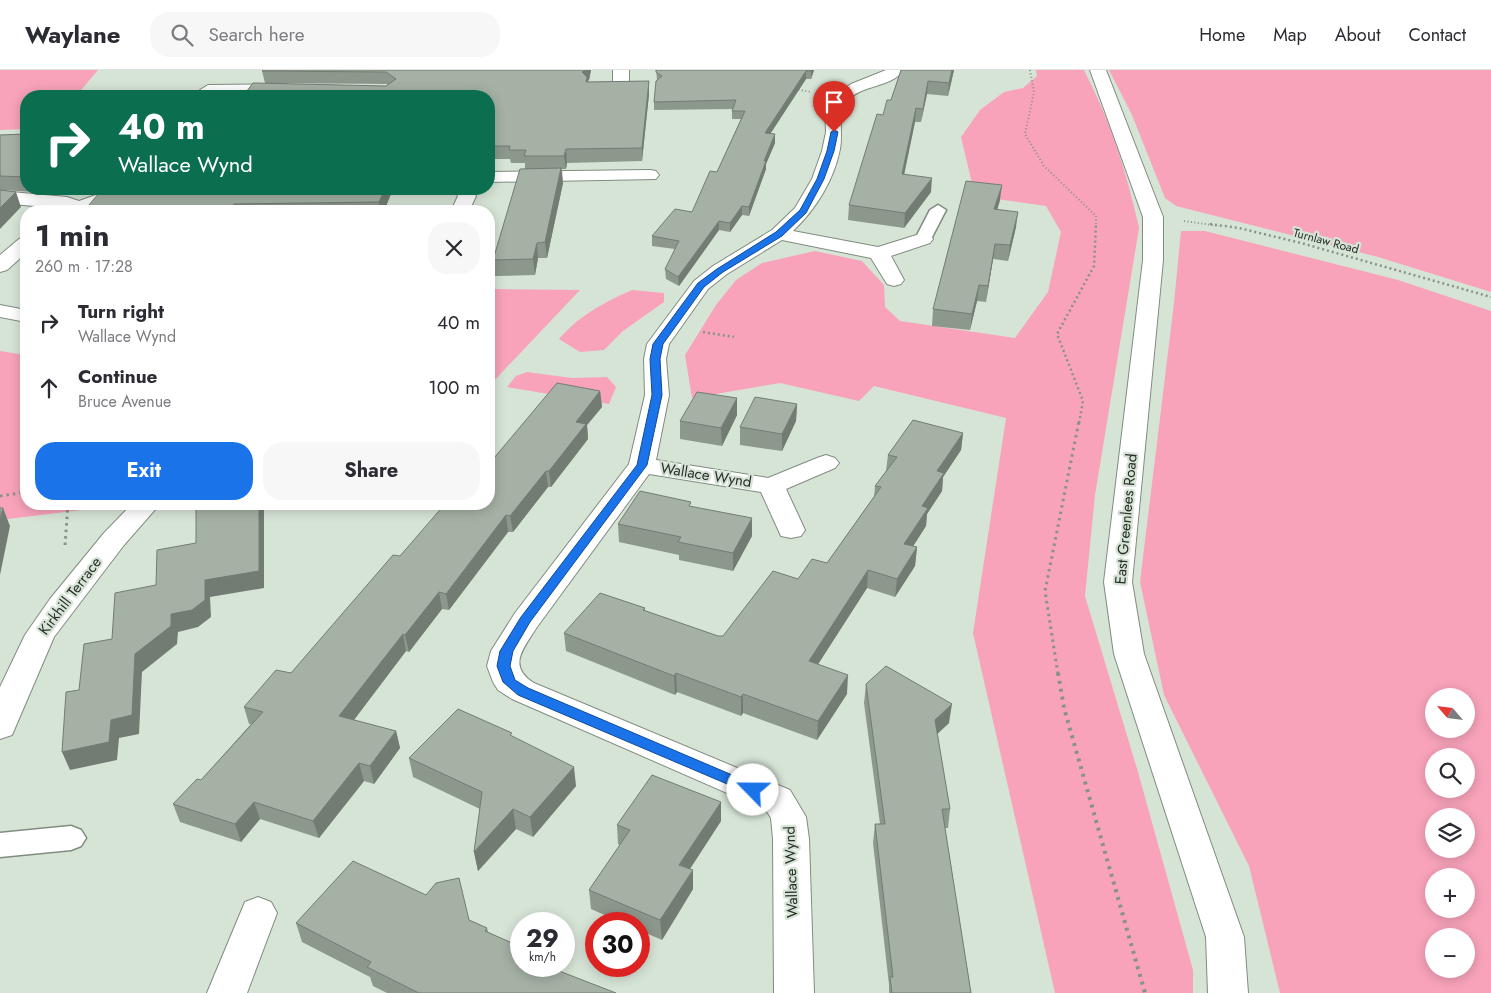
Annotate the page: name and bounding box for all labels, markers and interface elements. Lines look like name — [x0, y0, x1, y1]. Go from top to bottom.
search box — [150, 12, 500, 57]
text: Waylane — [25, 17, 120, 52]
icon: search — [168, 21, 196, 49]
text: Search here — [208, 21, 305, 48]
text: Home — [1199, 22, 1245, 48]
text: Map — [1273, 22, 1307, 48]
text: About — [1335, 22, 1380, 48]
text: Contact — [1408, 22, 1466, 48]
pin — [813, 81, 855, 132]
icon: arrive — [820, 88, 848, 116]
text: 40 m — [118, 102, 205, 152]
icon: right — [35, 110, 100, 175]
text: Wallace Wynd — [118, 148, 253, 180]
text: 1 min — [35, 214, 109, 257]
button: close — [428, 222, 480, 274]
street label: Turnlaw Road — [1291, 224, 1361, 258]
text: 260 m · 17:28 — [35, 255, 133, 278]
text: Turn right — [78, 298, 164, 325]
icon: right — [35, 309, 63, 337]
text: 40 m — [437, 309, 480, 336]
text: Wallace Wynd — [78, 325, 176, 348]
text: Continue — [78, 363, 157, 390]
icon: ahead — [35, 374, 63, 402]
text: 100 m — [428, 374, 480, 401]
text: Bruce Avenue — [78, 390, 171, 413]
button: Exit — [35, 442, 253, 500]
button: Share — [263, 442, 480, 500]
street label: East Greenlees Road — [1109, 453, 1143, 585]
street label: Wallace Wynd — [659, 457, 753, 493]
street label: Kirkhill Terrace — [33, 552, 107, 640]
north arrow — [1425, 688, 1475, 738]
map controls — [1425, 688, 1475, 978]
button: search — [1425, 748, 1475, 798]
position arrow — [726, 763, 778, 815]
button: layers — [1425, 808, 1475, 858]
street label: Wallace Wynd — [778, 826, 804, 918]
button: + — [1425, 868, 1475, 918]
speed limit sign: 30 — [585, 912, 650, 977]
text: 29 — [526, 920, 559, 956]
button: − — [1425, 928, 1475, 978]
text: km/h — [529, 948, 556, 966]

